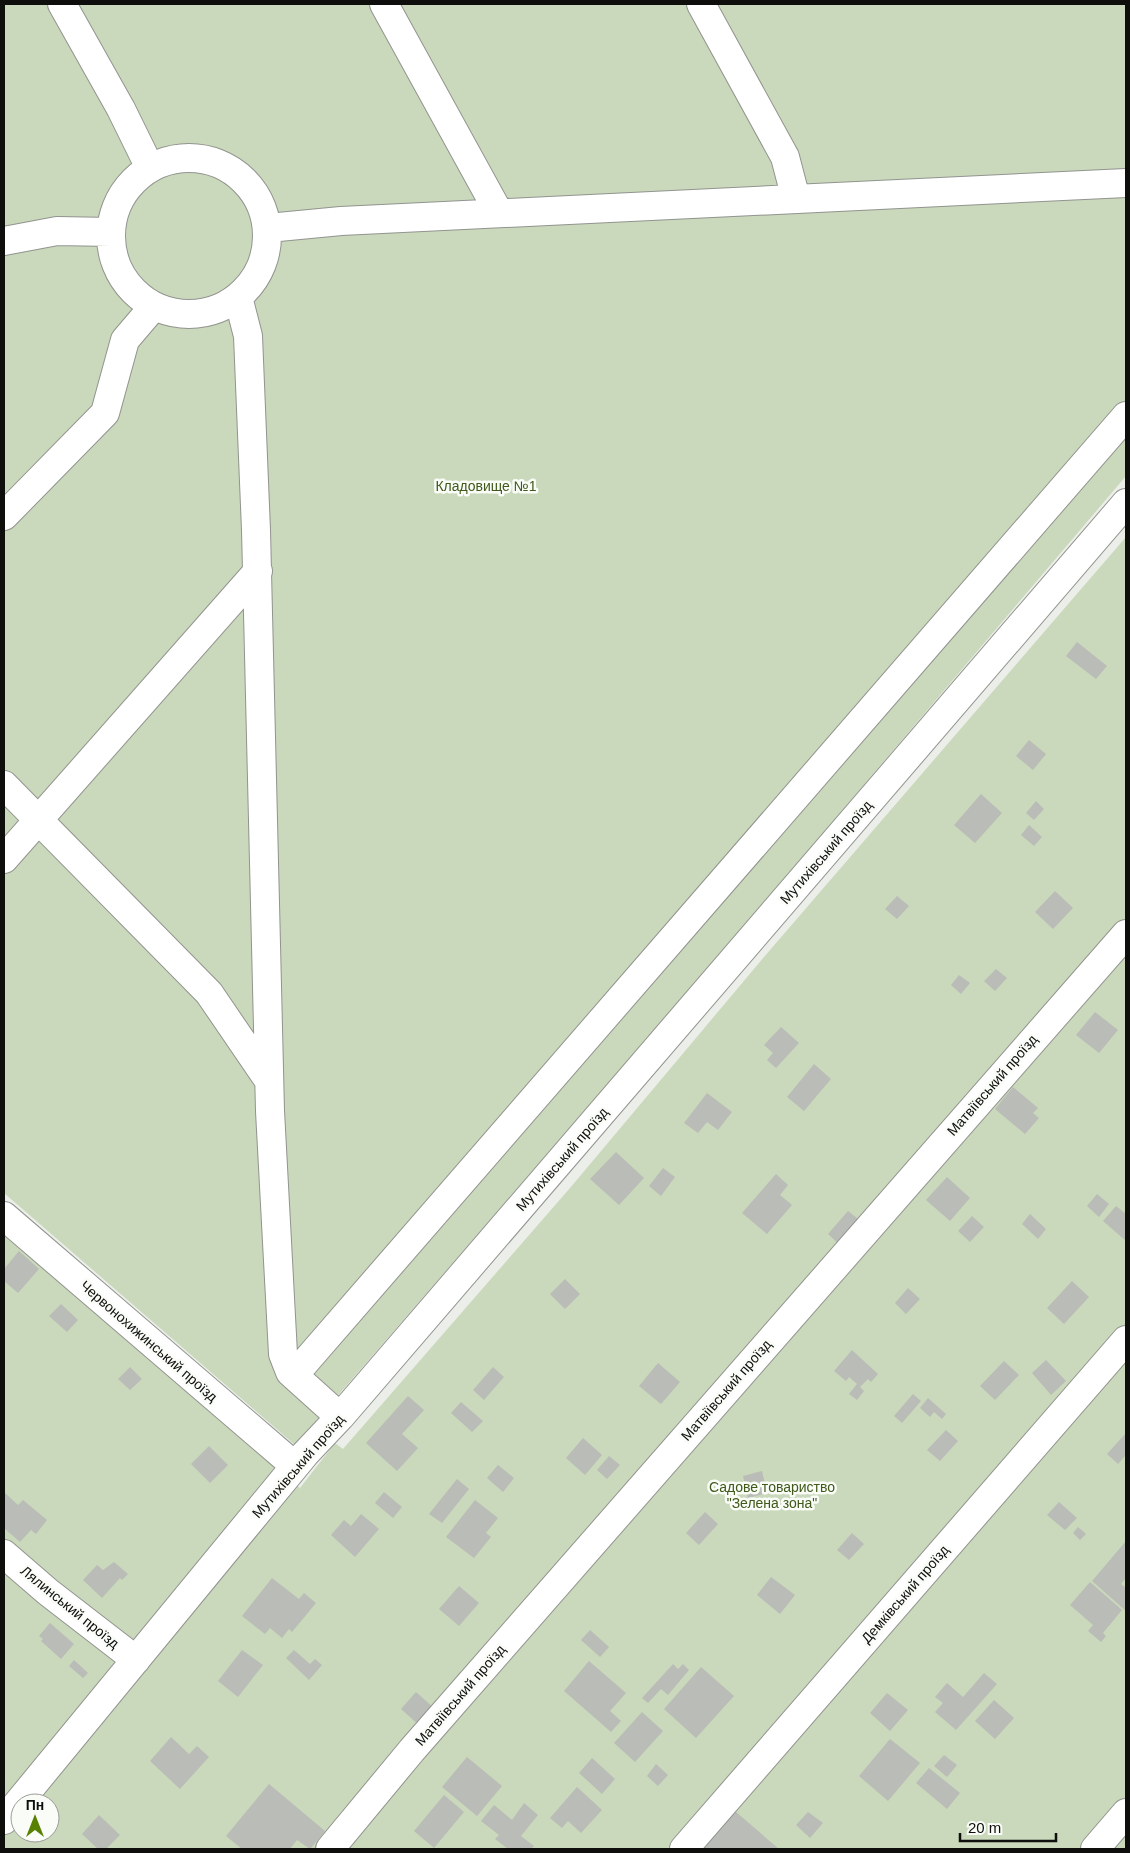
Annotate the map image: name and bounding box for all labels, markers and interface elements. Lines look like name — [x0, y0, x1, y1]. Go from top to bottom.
park label: Кладовище №1 — [435, 478, 537, 494]
street label: Мутихівський проїзд — [777, 797, 875, 907]
street label: Матвіївський проїзд — [944, 1031, 1040, 1139]
street label: Мутихівський проїзд — [513, 1104, 611, 1214]
street label: Червонохижинський проїзд — [77, 1277, 221, 1405]
street label: Матвіївський проїзд — [678, 1336, 774, 1444]
street label: Мутихівський проїзд — [249, 1411, 347, 1521]
park label: Садове товариство "Зелена зона" — [709, 1479, 835, 1511]
street label: Демківський проїзд — [858, 1542, 952, 1646]
street label: Лялинський проїзд — [18, 1562, 122, 1652]
street label: Матвіївський проїзд — [412, 1641, 508, 1749]
north arrow — [10, 1793, 60, 1843]
text: Пн — [26, 1797, 44, 1813]
scale bar — [960, 1810, 1056, 1842]
text: 20 m — [968, 1819, 1001, 1836]

